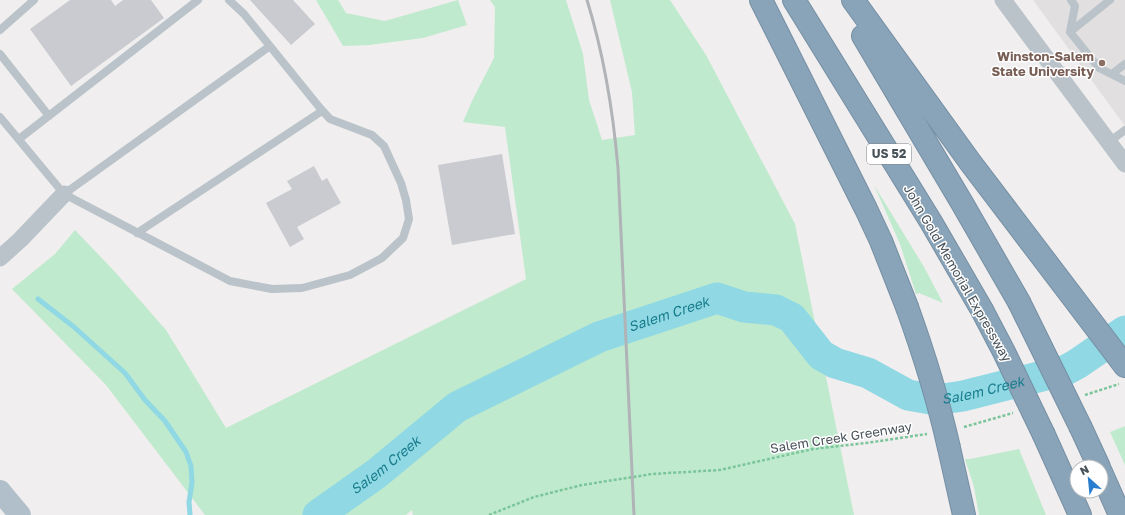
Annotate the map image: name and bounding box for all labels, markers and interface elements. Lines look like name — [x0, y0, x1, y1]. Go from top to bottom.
place label: Winston-Salem State University — [991, 48, 1094, 79]
marker: Winston-Salem State University — [1097, 58, 1107, 68]
road number: US 52 — [867, 144, 911, 164]
street label: John Gold Memorial Expressway — [901, 182, 1016, 365]
water label: Salem Creek — [626, 292, 713, 335]
water label: Salem Creek — [941, 371, 1028, 407]
street label: Salem Creek Greenway — [769, 418, 914, 456]
water label: Salem Creek — [347, 431, 425, 497]
north arrow — [1069, 459, 1109, 499]
text: N — [1078, 462, 1091, 477]

